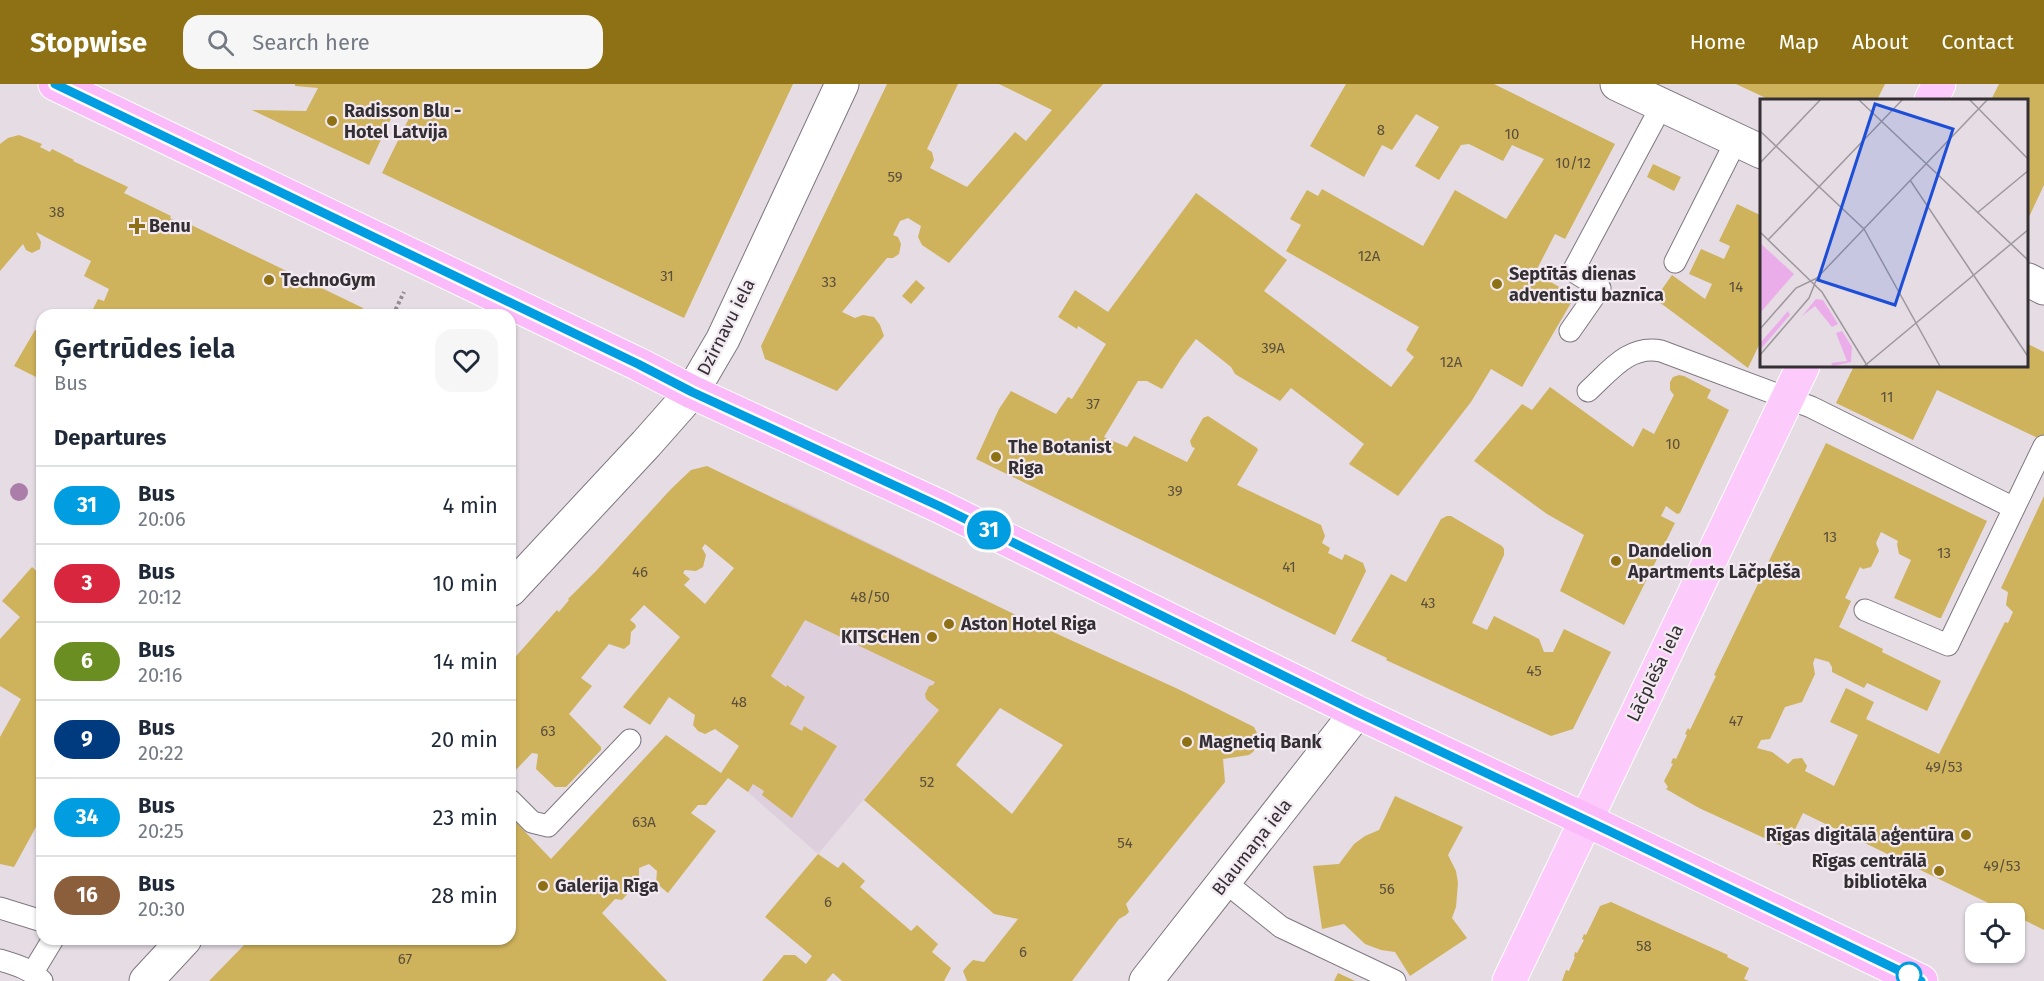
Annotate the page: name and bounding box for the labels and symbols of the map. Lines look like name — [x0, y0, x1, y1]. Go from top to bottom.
inset map — [1760, 99, 2029, 368]
place label: Radisson Blu - Hotel Latvija — [344, 100, 461, 143]
marker: Radisson Blu - Hotel Latvija — [325, 114, 339, 128]
house number: 8 — [1377, 121, 1385, 139]
house number: 10 — [1505, 125, 1519, 143]
house number: 10/12 — [1555, 154, 1591, 172]
house number: 59 — [887, 168, 903, 186]
house number: 38 — [49, 203, 65, 221]
place label: Benu — [149, 215, 191, 237]
marker: Benu — [130, 219, 144, 233]
house number: 12A — [1358, 247, 1381, 265]
place label: Septītās dienas adventistu baznīca — [1509, 263, 1664, 306]
house number: 31 — [660, 267, 674, 285]
place label: TechnoGym — [281, 269, 376, 291]
marker: TechnoGym — [262, 273, 276, 287]
house number: 33 — [822, 273, 836, 291]
street label: Dzirnavu iela — [692, 275, 760, 379]
marker: Septītās dienas adventistu baznīca — [1490, 277, 1504, 291]
house number: 14 — [1729, 278, 1743, 296]
house number: 39A — [1261, 339, 1285, 357]
house number: 12A — [1440, 353, 1463, 371]
house number: 11 — [1881, 388, 1893, 406]
house number: 37 — [1086, 395, 1100, 413]
house number: 10 — [1666, 435, 1680, 453]
place label: The Botanist Riga — [1008, 436, 1113, 479]
marker: The Botanist Riga — [989, 450, 1003, 464]
house number: 39 — [1167, 482, 1183, 500]
line badge: 31 — [962, 510, 1016, 550]
house number: 13 — [1823, 528, 1837, 546]
place label: Dandelion Apartments Lāčplēša — [1627, 540, 1801, 583]
house number: 13 — [1937, 544, 1951, 562]
marker: Dandelion Apartments Lāčplēša — [1609, 554, 1623, 568]
house number: 41 — [1282, 558, 1296, 576]
house number: 46 — [632, 563, 648, 581]
house number: 48/50 — [850, 588, 890, 606]
house number: 43 — [1420, 594, 1436, 612]
place label: Aston Hotel Riga — [960, 613, 1096, 635]
marker: Aston Hotel Riga — [942, 617, 956, 631]
street label: Lāčplēša iela — [1622, 621, 1688, 725]
place label: KITSCHen — [841, 626, 920, 648]
marker: KITSCHen — [925, 630, 939, 644]
house number: 45 — [1526, 662, 1542, 680]
house number: 48 — [731, 693, 747, 711]
house number: 47 — [1729, 712, 1743, 730]
house number: 63 — [540, 722, 556, 740]
place label: Magnetiq Bank — [1199, 731, 1323, 753]
marker: Magnetiq Bank — [1180, 735, 1194, 749]
house number: 49/53 — [1925, 758, 1963, 776]
house number: 52 — [920, 773, 934, 791]
street label: Blaumaņa iela — [1207, 794, 1297, 900]
house number: 63A — [632, 813, 656, 831]
place label: Rīgas digitālā aģentūra — [1766, 824, 1954, 846]
marker: Rīgas digitālā aģentūra — [1959, 828, 1973, 842]
house number: 54 — [1117, 834, 1133, 852]
place label: Rīgas centrālā bibliotēka — [1812, 850, 1927, 893]
house number: 49/53 — [1983, 857, 2021, 875]
marker: Rīgas centrālā bibliotēka — [1932, 864, 1946, 878]
place label: Galerija Rīga — [555, 875, 659, 897]
marker: Galerija Rīga — [536, 879, 550, 893]
house number: 56 — [1379, 880, 1395, 898]
house number: 6 — [824, 893, 832, 911]
house number: 58 — [1636, 937, 1652, 955]
house number: 6 — [1019, 943, 1027, 961]
house number: 67 — [398, 950, 412, 968]
unlabelled marker — [1896, 962, 1922, 981]

